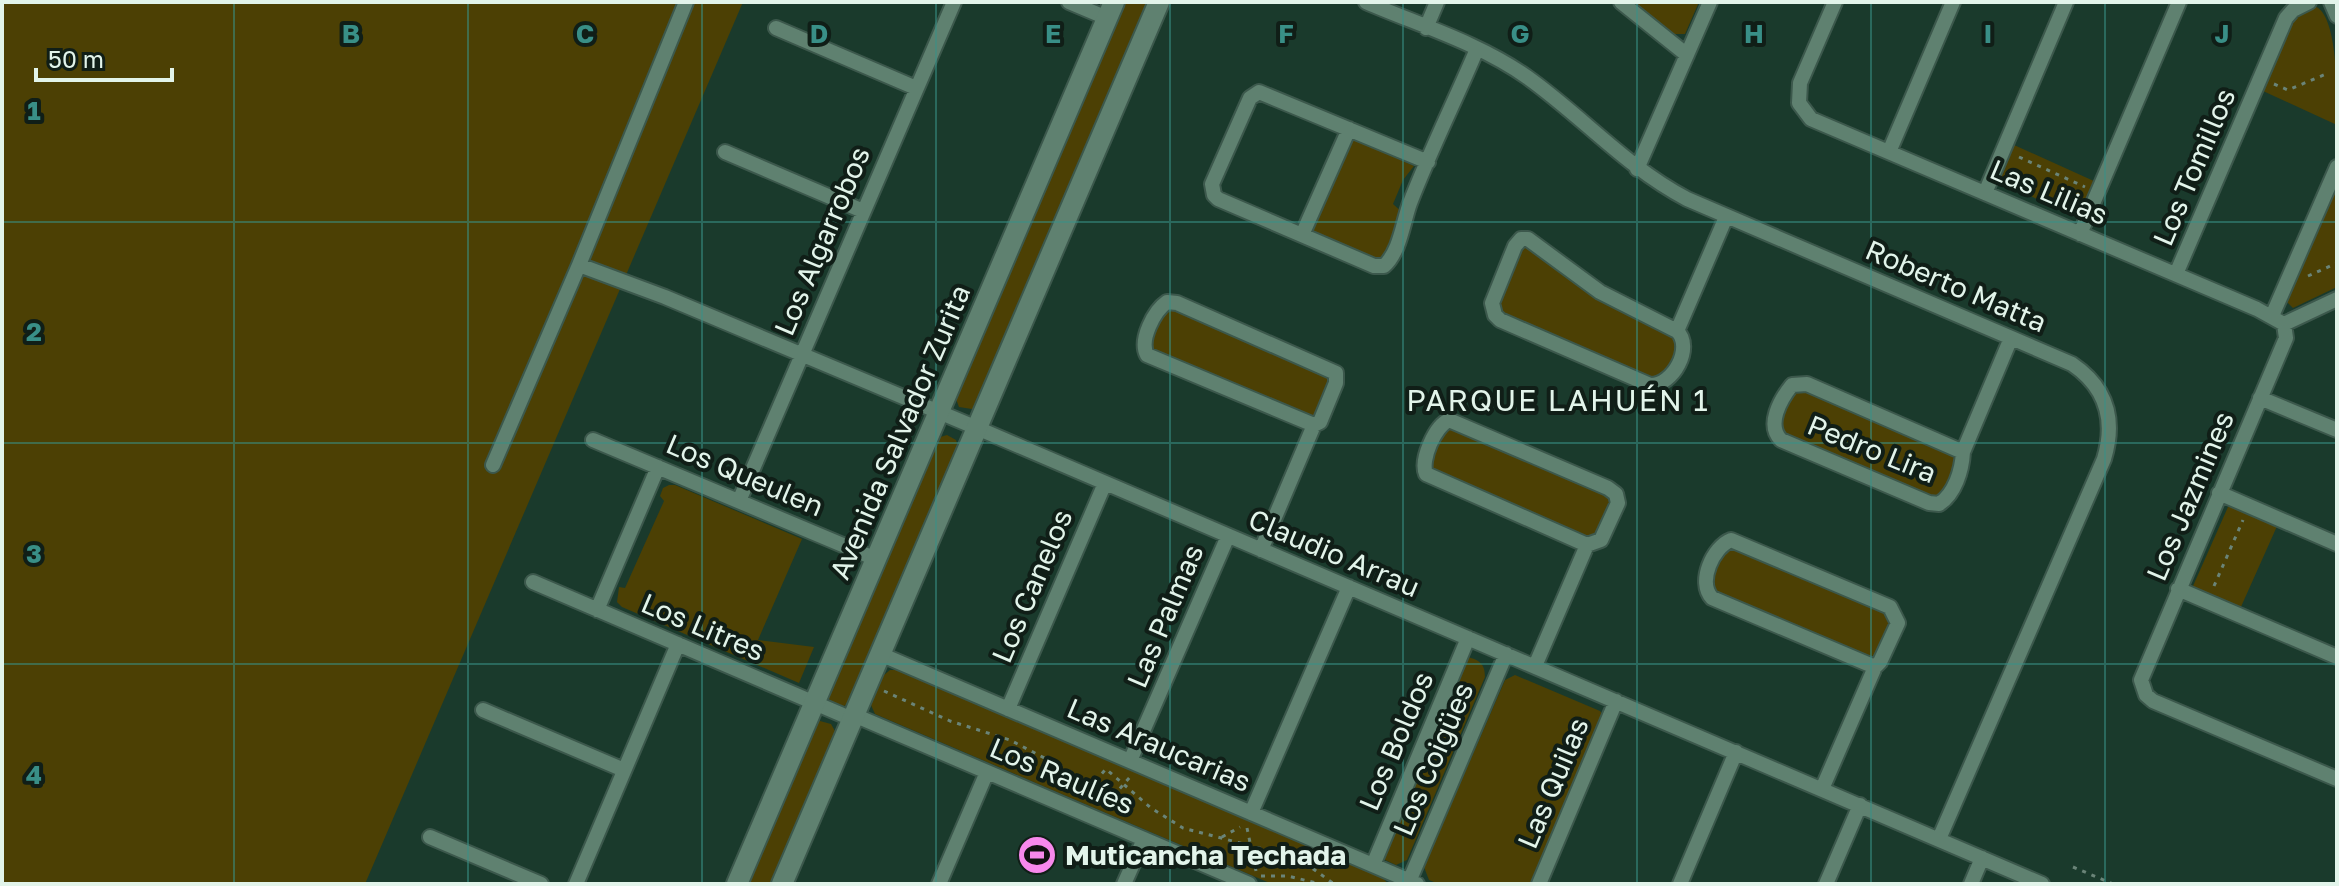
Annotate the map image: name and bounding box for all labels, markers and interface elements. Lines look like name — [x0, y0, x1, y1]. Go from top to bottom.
text: B — [342, 18, 360, 49]
text: C — [576, 18, 594, 49]
text: D — [810, 18, 828, 49]
text: E — [1045, 18, 1061, 49]
text: F — [1278, 18, 1294, 49]
text: G — [1510, 18, 1530, 49]
text: H — [1744, 18, 1764, 49]
text: I — [1984, 18, 1992, 49]
text: J — [2215, 18, 2229, 49]
scale bar — [36, 32, 172, 82]
text: 50 m — [48, 44, 104, 73]
street label: Los Tomillos — [2146, 83, 2241, 250]
text: 1 — [27, 95, 41, 126]
street label: Los Algarrobos — [767, 142, 876, 340]
street label: Las Lilias — [1985, 152, 2113, 231]
street label: Roberto Matta — [1861, 233, 2051, 338]
street label: Avenida Salvador Zurita — [823, 280, 977, 584]
text: 2 — [26, 316, 42, 347]
district label: PARQUE LAHUÉN 1 — [1406, 382, 1710, 418]
street label: Los Jazmines — [2139, 406, 2240, 585]
street label: Pedro Lira — [1803, 408, 1941, 489]
street label: Los Queulen — [662, 427, 829, 522]
street label: Claudio Arrau — [1244, 502, 1425, 603]
street label: Los Canelos — [985, 504, 1079, 667]
text: 3 — [26, 538, 42, 569]
street label: Las Palmas — [1120, 539, 1209, 692]
street label: Los Litres — [637, 586, 770, 667]
street label: Los Boldos — [1352, 667, 1440, 815]
street label: Los Coigües — [1386, 677, 1480, 840]
street label: Las Araucarias — [1062, 691, 1256, 798]
street label: Las Quilas — [1510, 713, 1595, 853]
street label: Los Raulíes — [985, 730, 1139, 821]
text: 4 — [26, 759, 42, 790]
sports icon: Muticancha Techada — [1016, 834, 1058, 876]
place label: Muticancha Techada — [1065, 838, 1346, 871]

